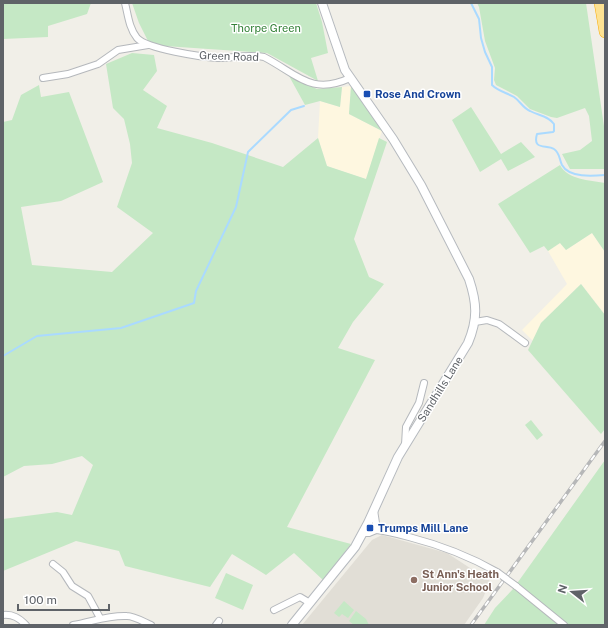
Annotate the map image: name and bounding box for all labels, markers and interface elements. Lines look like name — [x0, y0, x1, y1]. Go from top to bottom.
park label: Thorpe Green — [231, 22, 301, 34]
street label: Green Road — [199, 49, 259, 63]
place label: Rose And Crown — [375, 88, 461, 100]
marker: Rose And Crown — [362, 89, 372, 99]
street label: Sandhills Lane — [415, 354, 465, 424]
place label: Trumps Mill Lane — [378, 522, 468, 534]
marker: Trumps Mill Lane — [365, 523, 375, 533]
place label: St Ann's Heath Junior School — [422, 568, 499, 593]
north arrow — [552, 572, 592, 612]
marker: St Ann's Heath Junior School — [409, 575, 419, 585]
text: N — [555, 583, 569, 595]
scale bar — [18, 586, 109, 612]
text: 100 m — [24, 593, 57, 607]

